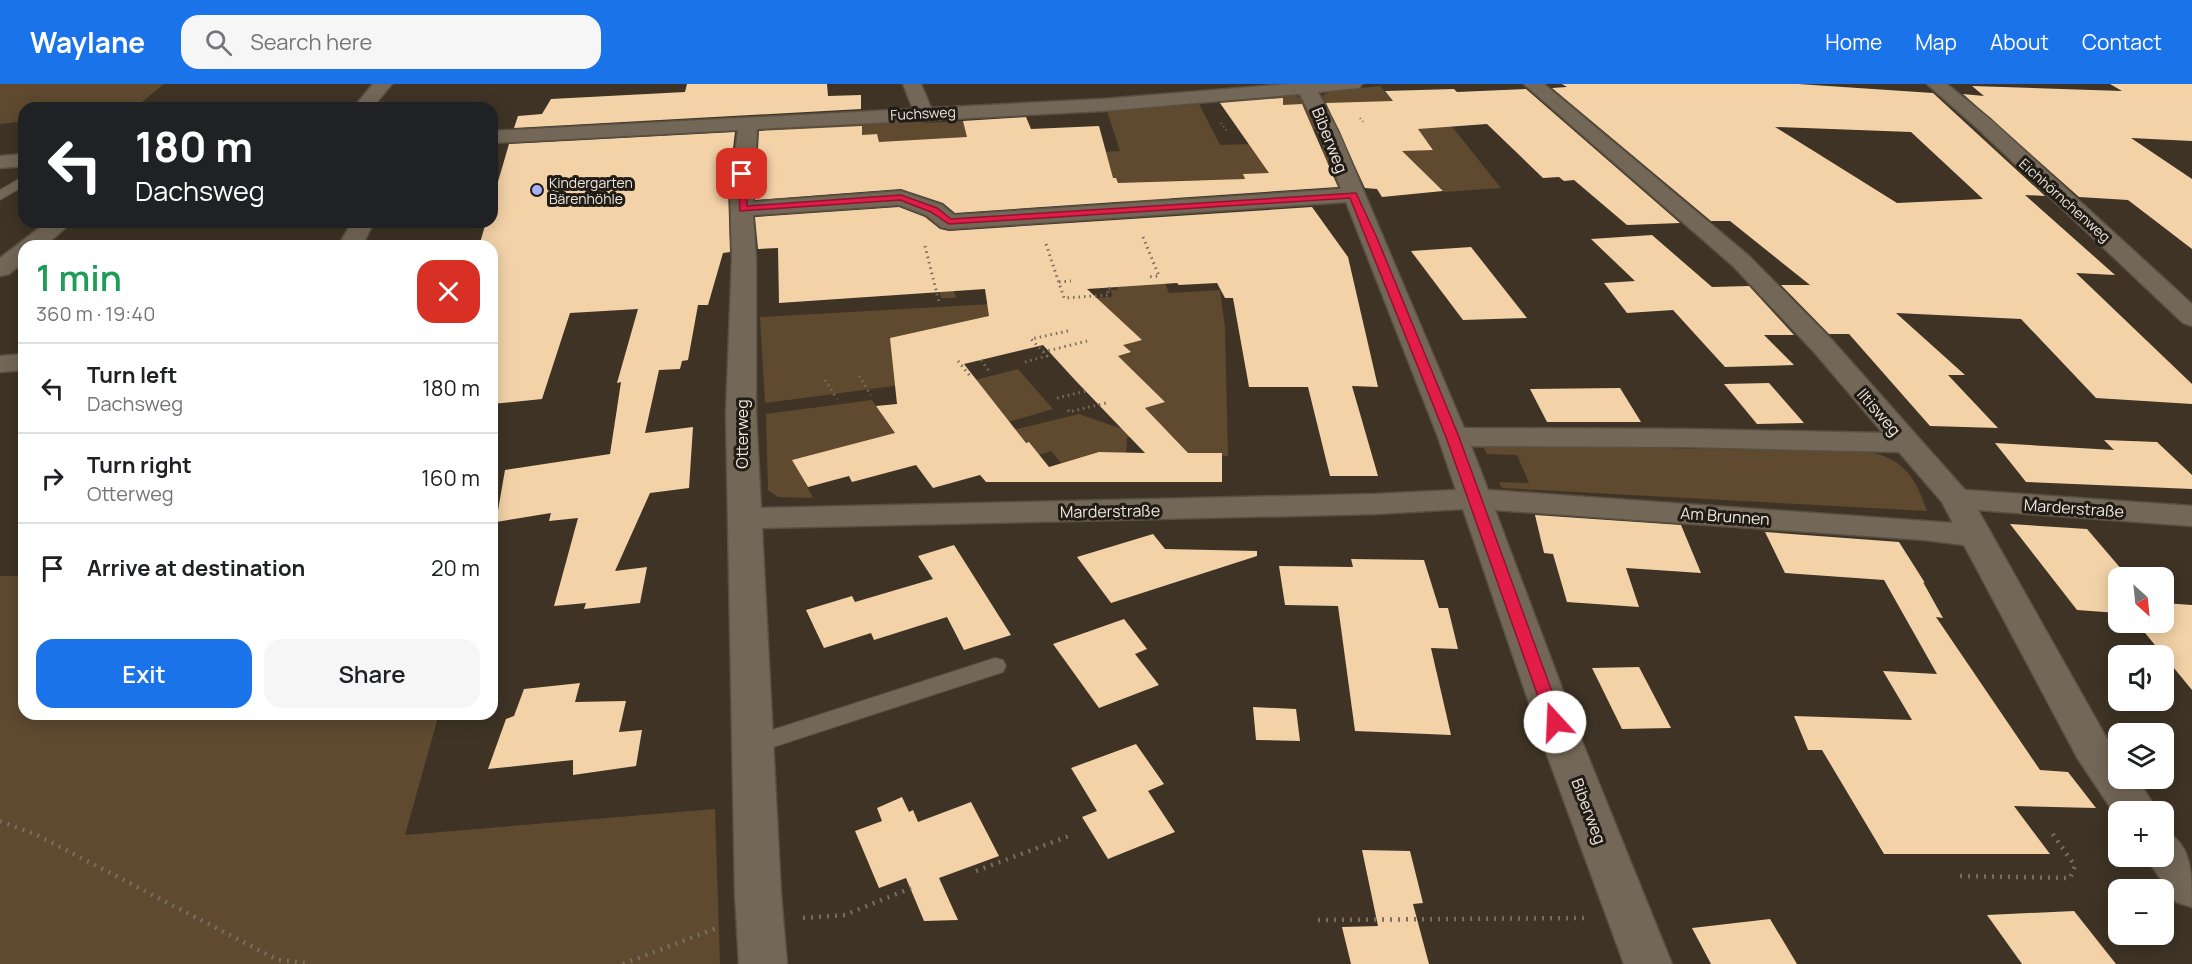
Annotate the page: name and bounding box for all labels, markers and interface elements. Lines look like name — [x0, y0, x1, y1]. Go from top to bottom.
search box — [181, 15, 601, 69]
text: Waylane — [30, 23, 145, 61]
icon: search — [202, 26, 235, 59]
text: Search here — [250, 27, 372, 57]
text: Home — [1825, 28, 1882, 56]
text: Map — [1915, 28, 1957, 56]
text: About — [1990, 28, 2049, 56]
text: Contact — [2082, 28, 2162, 56]
street label: Fuchsweg — [890, 102, 956, 124]
street label: Biberweg — [1307, 104, 1353, 176]
text: 180 m — [135, 117, 253, 175]
icon: left — [36, 126, 114, 204]
pin — [716, 148, 767, 199]
street label: Eichhörnchenweg — [2015, 154, 2115, 246]
icon: arrive — [725, 157, 758, 190]
text: Dachsweg — [135, 172, 265, 209]
place label: Kindergarten Bärenhöhle — [549, 173, 633, 208]
marker: Kindergarten Bärenhöhle — [530, 183, 544, 197]
text: 1 min — [36, 253, 122, 302]
button: close — [417, 260, 480, 323]
text: 360 m · 19:40 — [36, 300, 155, 327]
text: Turn left — [87, 360, 177, 390]
icon: left — [36, 372, 69, 405]
text: 180 m — [422, 373, 480, 403]
street label: Iltisweg — [1852, 383, 1906, 441]
text: Dachsweg — [87, 390, 183, 417]
street label: Otterweg — [731, 399, 753, 469]
text: Turn right — [87, 450, 192, 480]
icon: right — [36, 462, 69, 495]
text: 160 m — [421, 463, 480, 493]
text: Otterweg — [87, 480, 174, 507]
street label: Marderstraße — [2023, 494, 2125, 522]
street label: Marderstraße — [1060, 499, 1160, 523]
street label: Am Brunnen — [1680, 502, 1770, 530]
icon: arrive — [36, 552, 69, 585]
text: Arrive at destination — [87, 553, 305, 583]
text: 20 m — [431, 553, 480, 583]
north arrow — [2108, 567, 2174, 633]
map controls — [2108, 567, 2174, 945]
button: Exit — [36, 639, 252, 708]
button: Share — [264, 639, 480, 708]
button: sound — [2108, 645, 2174, 711]
position arrow — [1523, 690, 1587, 754]
button: layers — [2108, 723, 2174, 789]
street label: Biberweg — [1566, 775, 1612, 847]
button: + — [2108, 801, 2174, 867]
button: − — [2108, 879, 2174, 945]

